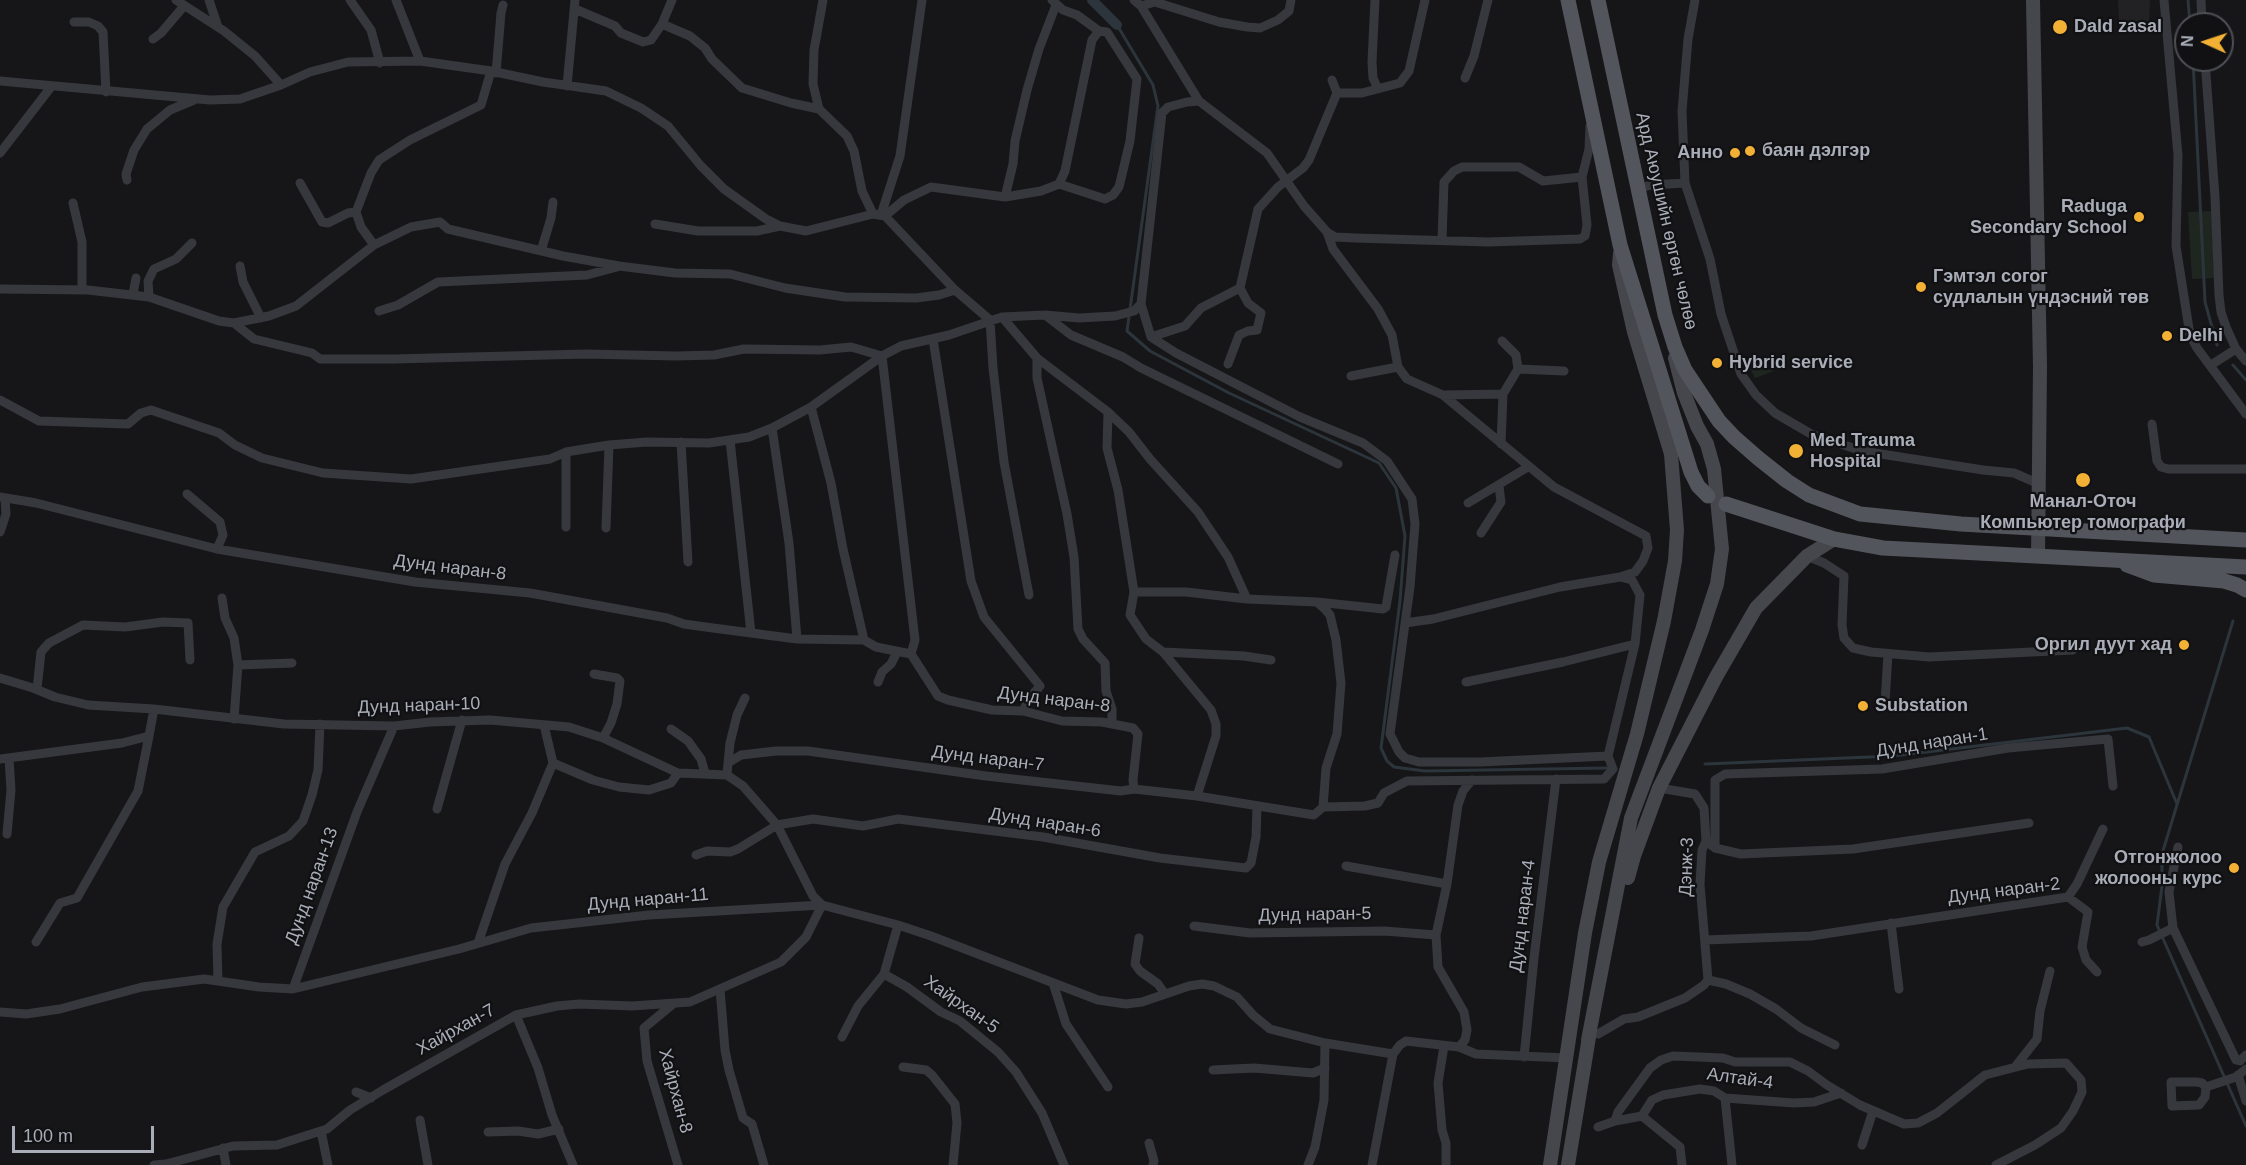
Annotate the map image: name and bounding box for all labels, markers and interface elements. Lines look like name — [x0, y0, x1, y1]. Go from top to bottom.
north arrow — [2174, 12, 2234, 72]
place label: Dald zasal — [2074, 16, 2162, 38]
marker: Dald zasal — [2051, 18, 2069, 36]
text: N — [2179, 35, 2196, 47]
street label: Ард Аюушийн өргөн чөлөө — [1630, 110, 1702, 332]
place label: баян дэлгэр — [1762, 140, 1870, 162]
place label: Анно — [1677, 142, 1723, 164]
marker: баян дэлгэр — [1743, 144, 1757, 158]
marker: Анно — [1728, 146, 1742, 160]
place label: Raduga Secondary School — [1970, 196, 2127, 238]
marker: Raduga Secondary School — [2132, 210, 2146, 224]
place label: Гэмтэл согог судлалын үндэсний төв — [1933, 266, 2149, 308]
marker: Гэмтэл согог судлалын үндэсний төв — [1914, 280, 1928, 294]
place label: Delhi — [2179, 325, 2223, 347]
marker: Delhi — [2160, 329, 2174, 343]
place label: Hybrid service — [1729, 352, 1853, 374]
marker: Hybrid service — [1710, 356, 1724, 370]
place label: Med Trauma Hospital — [1810, 430, 1915, 472]
marker: Med Trauma Hospital — [1787, 442, 1805, 460]
marker: Манал-Оточ Компьютер томографи — [2074, 471, 2092, 489]
place label: Манал-Оточ Компьютер томографи — [1980, 491, 2186, 534]
street label: Дунд наран-8 — [393, 550, 507, 586]
place label: Оргил дуут хад — [2035, 634, 2172, 656]
marker: Оргил дуут хад — [2177, 638, 2191, 652]
street label: Дунд наран-8 — [997, 682, 1111, 718]
street label: Дунд наран-10 — [357, 693, 481, 719]
place label: Substation — [1875, 695, 1968, 717]
marker: Substation — [1856, 699, 1870, 713]
street label: Дунд наран-1 — [1875, 723, 1989, 763]
street label: Дунд наран-7 — [931, 741, 1045, 777]
street label: Дунд наран-6 — [988, 803, 1102, 843]
street label: Дунд наран-13 — [281, 825, 343, 947]
street label: Дэнж-3 — [1675, 837, 1699, 897]
place label: Отгонжолоо жолооны курс — [2095, 847, 2222, 890]
street label: Дунд наран-4 — [1505, 859, 1541, 973]
marker: Отгонжолоо жолооны курс — [2227, 861, 2241, 875]
street label: Дунд наран-2 — [1947, 873, 2061, 909]
street label: Дунд наран-11 — [586, 884, 710, 916]
street label: Дунд наран-5 — [1258, 903, 1372, 927]
street label: Хайрхан-5 — [919, 971, 1003, 1039]
street label: Хайрхан-7 — [413, 1000, 499, 1060]
street label: Хайрхан-8 — [653, 1046, 697, 1136]
street label: Алтай-4 — [1706, 1064, 1774, 1094]
scale bar — [15, 1114, 158, 1152]
text: 100 m — [23, 1126, 73, 1146]

